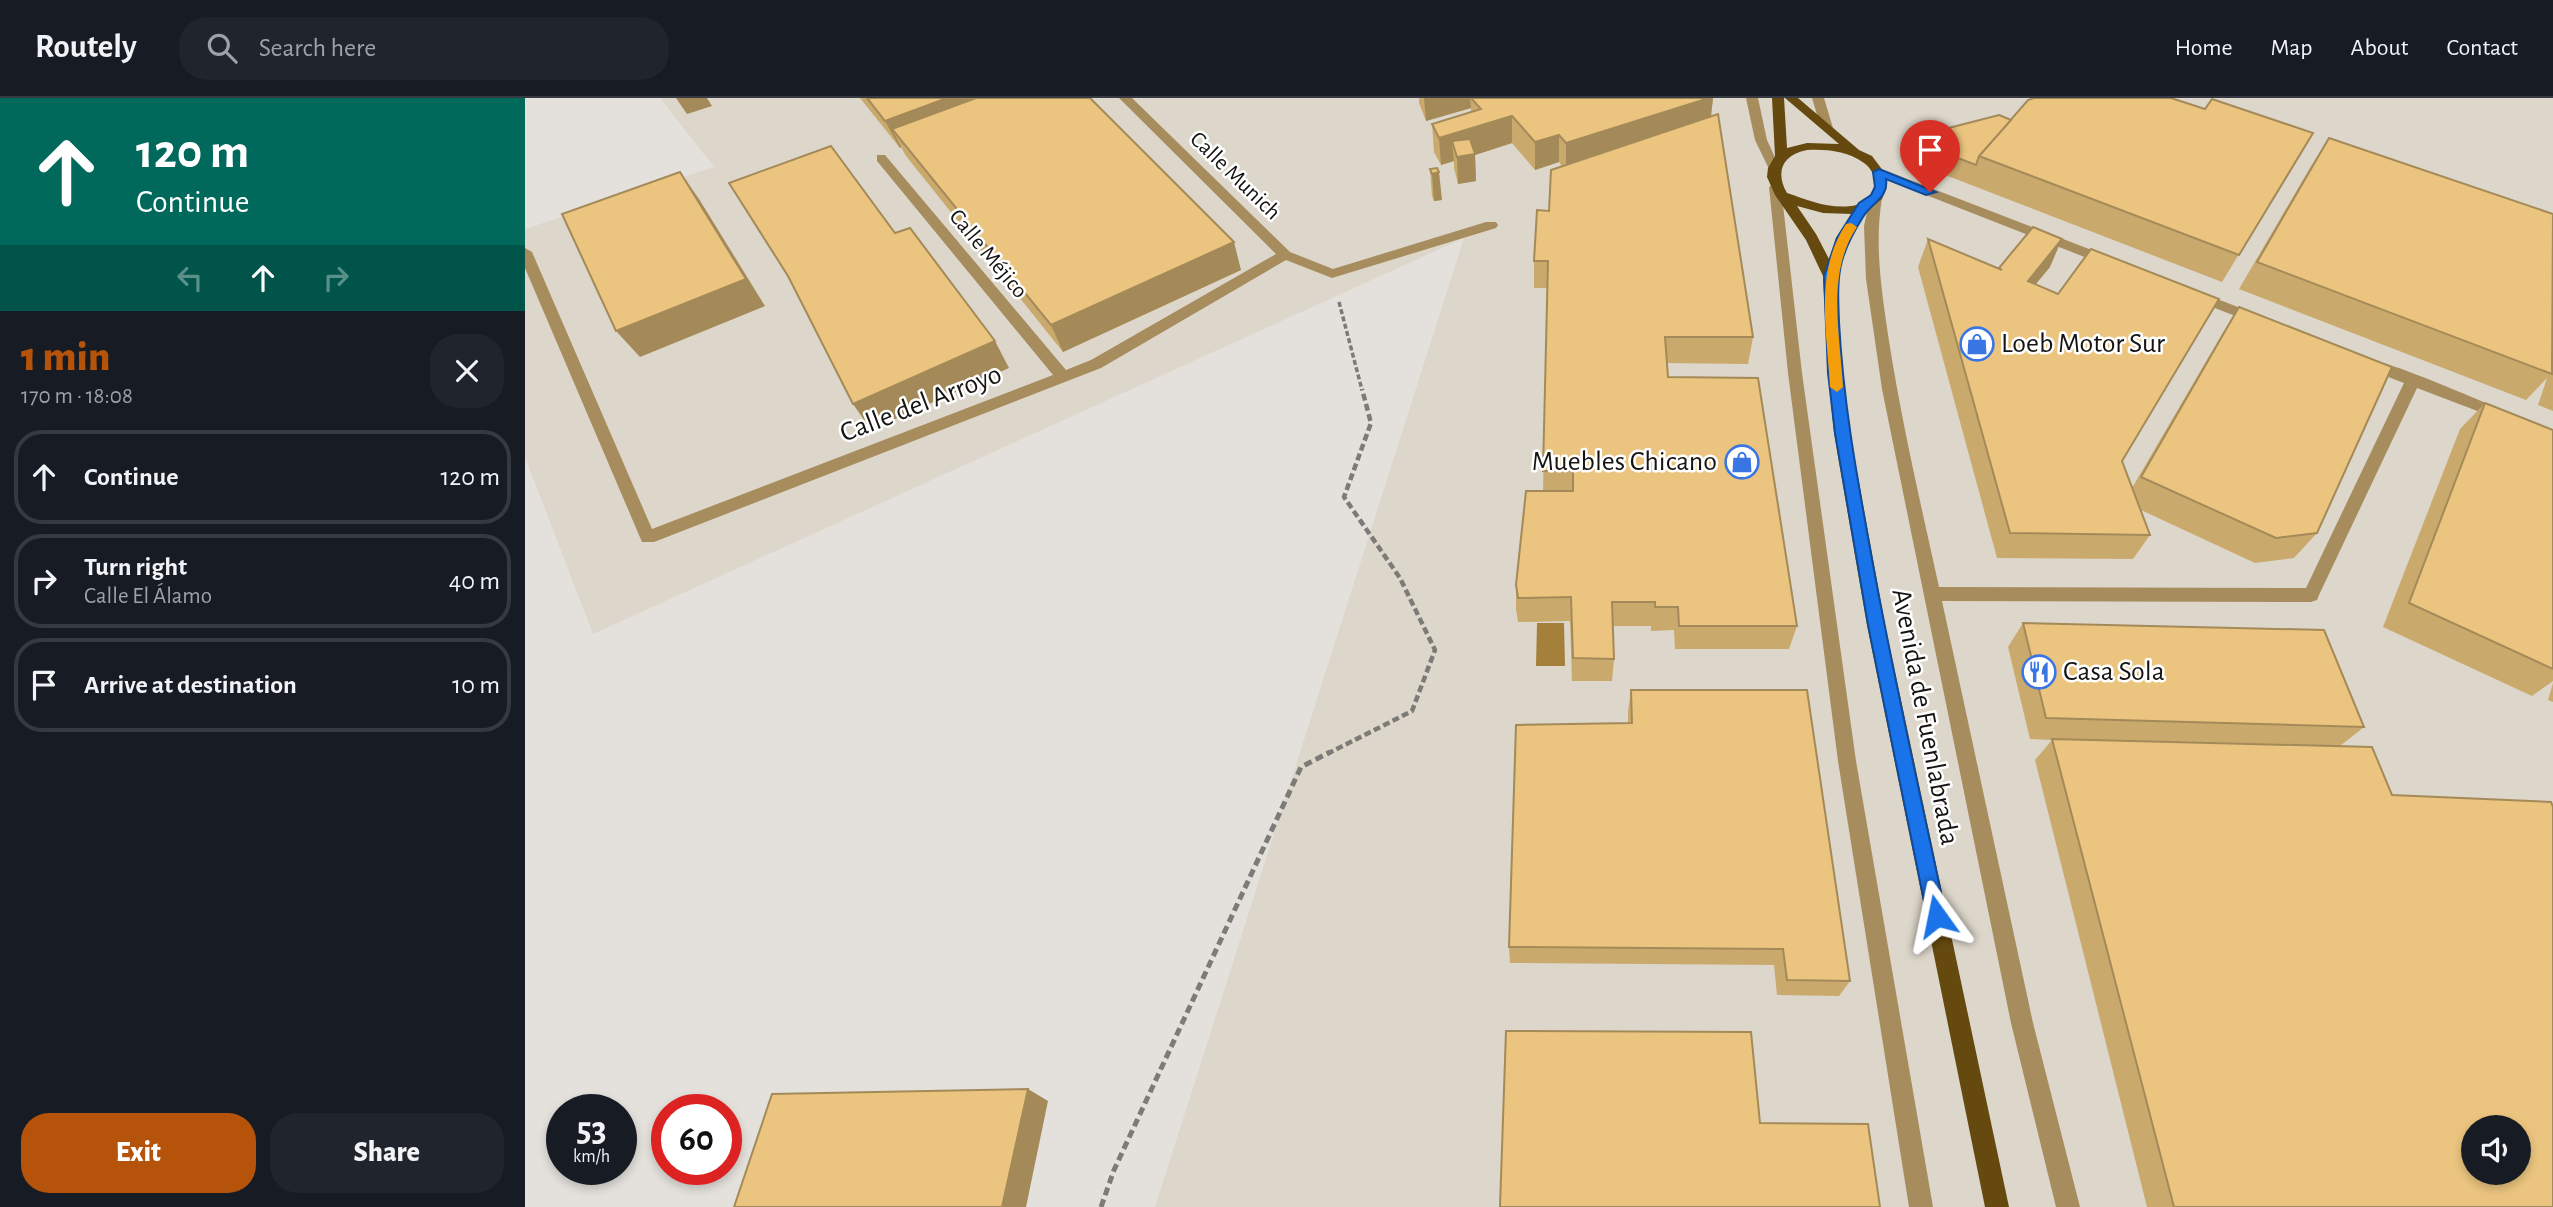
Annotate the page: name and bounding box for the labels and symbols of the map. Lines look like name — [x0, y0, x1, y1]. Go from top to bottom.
pin — [1900, 120, 1960, 192]
street label: Calle Munich — [1185, 128, 1285, 224]
street label: Calle Méjico — [944, 205, 1032, 303]
shop icon: Loeb Motor Sur — [1958, 325, 1996, 363]
place label: Loeb Motor Sur — [2001, 330, 2165, 358]
street label: Calle del Arroyo — [836, 360, 1006, 448]
shop icon: Muebles Chicano — [1723, 443, 1761, 481]
place label: Muebles Chicano — [1532, 448, 1717, 476]
street label: Avenida de Fuenlabrada — [1886, 586, 1964, 848]
restaurant icon: Casa Sola — [2020, 653, 2058, 691]
place label: Casa Sola — [2063, 658, 2165, 686]
position arrow — [1900, 879, 1974, 953]
speed limit sign: 60 — [651, 1094, 742, 1185]

